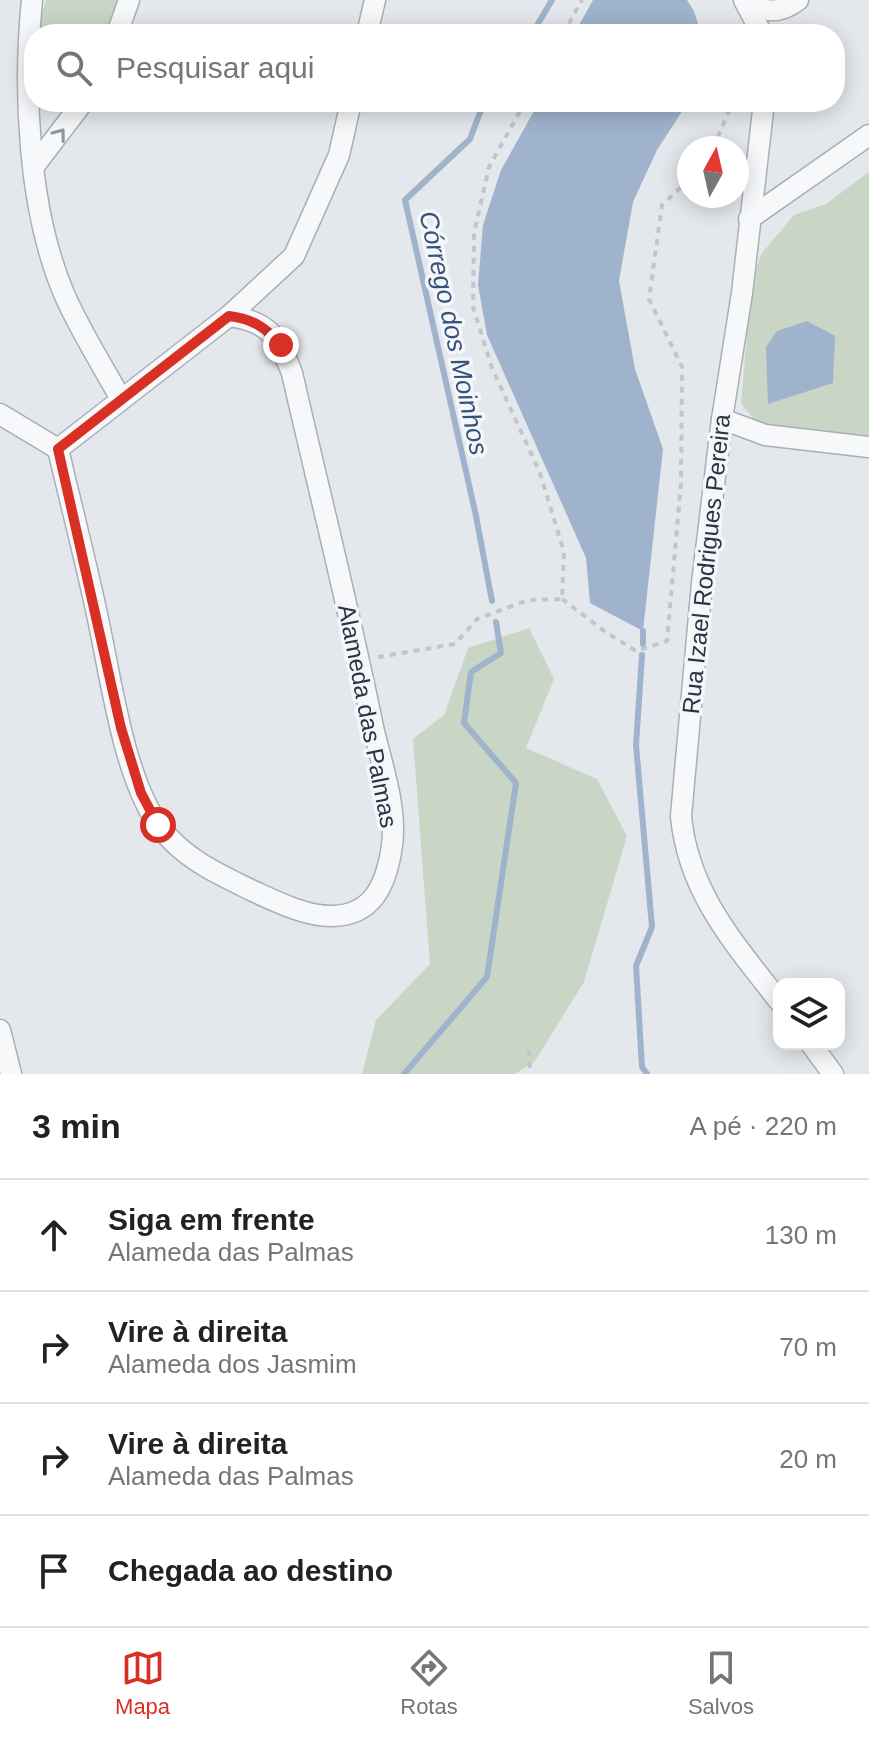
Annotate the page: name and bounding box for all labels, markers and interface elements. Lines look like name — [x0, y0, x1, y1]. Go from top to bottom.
search box — [24, 24, 845, 112]
icon: search — [52, 46, 96, 90]
text: Pesquisar aqui — [116, 51, 314, 84]
one-way arrow — [50, 128, 64, 143]
north arrow — [677, 136, 749, 208]
water label: Córrego dos Moinhos — [413, 208, 495, 458]
route end — [263, 327, 299, 363]
street label: Rua Izael Rodrigues Pereira — [677, 412, 735, 715]
street label: Alameda das Palmas — [333, 602, 403, 830]
route start — [140, 807, 176, 843]
map controls — [773, 978, 845, 1050]
button: layers — [773, 978, 845, 1050]
text: 3 min — [32, 1107, 121, 1145]
text: A pé · 220 m — [690, 1111, 837, 1141]
text: Siga em frente — [108, 1203, 315, 1236]
icon: ahead — [32, 1213, 76, 1257]
text: 130 m — [765, 1220, 837, 1250]
text: Alameda das Palmas — [108, 1237, 354, 1267]
text: Vire à direita — [108, 1315, 288, 1348]
icon: right — [32, 1325, 76, 1369]
text: 70 m — [779, 1332, 837, 1362]
text: Alameda dos Jasmim — [108, 1349, 357, 1379]
text: Vire à direita — [108, 1427, 288, 1460]
icon: right — [32, 1437, 76, 1481]
text: 20 m — [779, 1444, 837, 1474]
text: Alameda das Palmas — [108, 1461, 354, 1491]
icon: arrive — [32, 1549, 76, 1593]
text: Chegada ao destino — [108, 1554, 393, 1587]
tab: Mapa — [115, 1646, 170, 1720]
tab: Rotas — [400, 1646, 458, 1720]
tab: Salvos — [688, 1646, 754, 1720]

